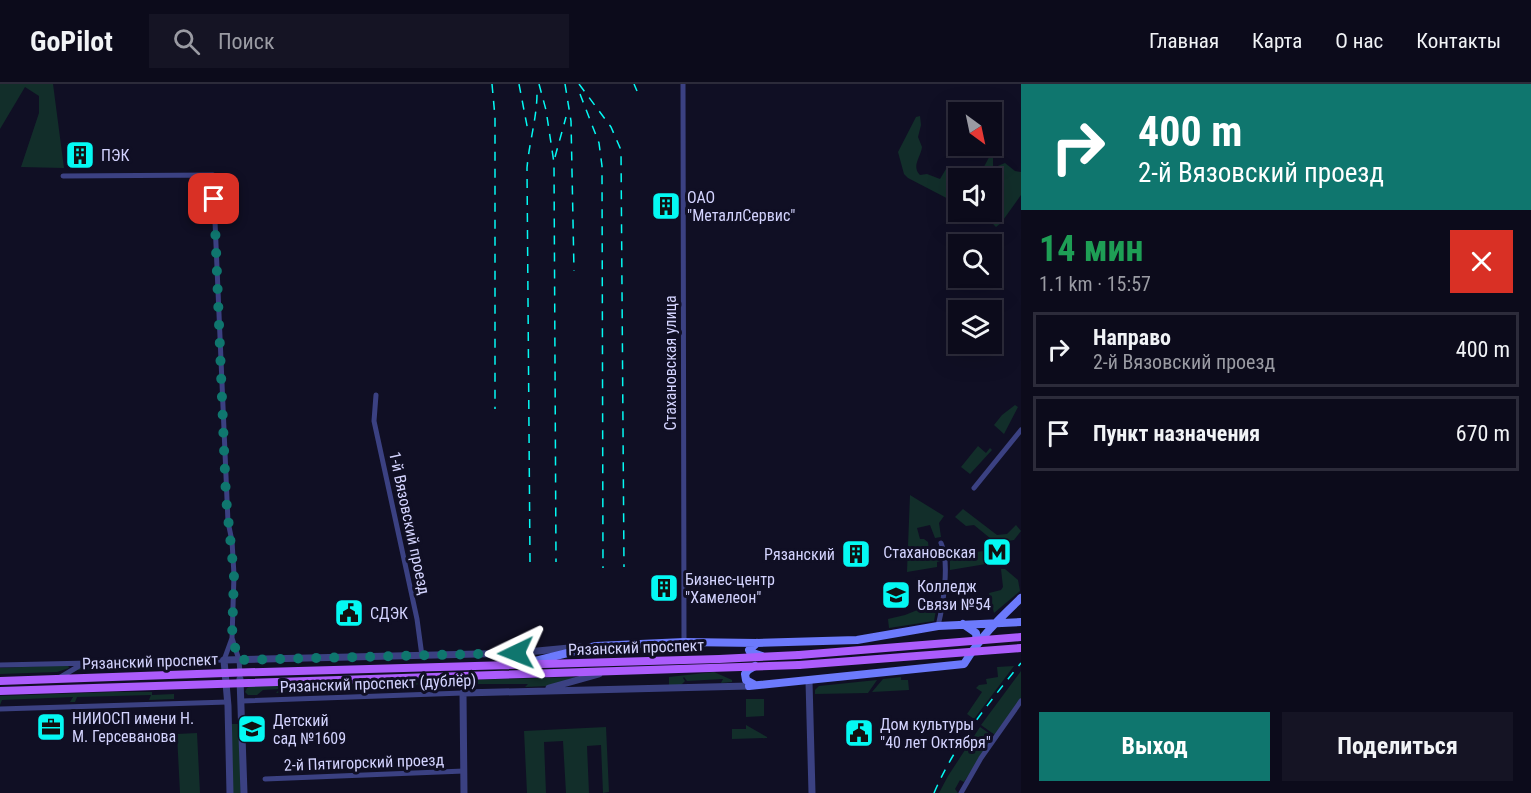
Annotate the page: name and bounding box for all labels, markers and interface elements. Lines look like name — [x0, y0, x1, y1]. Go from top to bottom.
search box — [149, 14, 569, 68]
text: GoPilot — [30, 25, 113, 58]
icon: search — [170, 25, 203, 58]
text: Поиск — [218, 29, 275, 54]
text: Главная — [1149, 29, 1219, 53]
text: Карта — [1252, 29, 1302, 53]
text: О нас — [1335, 29, 1383, 53]
text: Контакты — [1416, 29, 1501, 53]
north arrow — [948, 102, 1002, 156]
map controls — [948, 102, 1002, 354]
text: 400 m — [1138, 107, 1243, 156]
icon: right — [1039, 108, 1117, 186]
building icon: ПЭК — [64, 139, 96, 171]
place label: ПЭК — [101, 146, 129, 165]
text: 2-й Вязовский проезд — [1138, 157, 1384, 189]
button: sound — [948, 168, 1002, 222]
pin — [188, 173, 239, 224]
icon: arrive — [197, 182, 230, 215]
place label: ОАО "МеталлСервис" — [687, 188, 795, 225]
building icon: ОАО "МеталлСервис" — [650, 190, 682, 222]
text: 14 мин — [1039, 228, 1144, 270]
button: close — [1450, 230, 1513, 293]
button: search — [948, 234, 1002, 288]
text: 1.1 km · 15:57 — [1039, 272, 1151, 296]
street label: Стахановская улица — [661, 295, 680, 431]
button: layers — [948, 300, 1002, 354]
text: Направо — [1093, 325, 1171, 350]
icon: right — [1042, 333, 1075, 366]
text: 400 m — [1456, 337, 1510, 362]
text: 2-й Вязовский проезд — [1093, 350, 1275, 374]
icon: arrive — [1042, 417, 1075, 450]
text: Пункт назначения — [1093, 421, 1260, 446]
text: 670 m — [1456, 421, 1510, 446]
street label: 1-й Вязовский проезд — [385, 450, 434, 597]
metro station icon: Стахановская — [981, 536, 1013, 568]
building icon: Рязанский — [840, 538, 872, 570]
place label: Стахановская — [883, 543, 976, 562]
place label: Рязанский — [764, 545, 835, 564]
place label: Бизнес-центр "Хамелеон" — [685, 570, 775, 607]
building icon: Бизнес-центр "Хамелеон" — [648, 572, 680, 604]
place label: Колледж Связи №54 — [917, 577, 991, 614]
school or university icon: Колледж Связи №54 — [880, 579, 912, 611]
public building icon: СДЭК — [333, 597, 365, 629]
place label: СДЭК — [370, 604, 408, 623]
position arrow — [484, 621, 548, 685]
street label: Рязанский проспект — [568, 636, 705, 659]
street label: Рязанский проспект — [82, 650, 219, 673]
street label: Рязанский проспект (дублёр) — [279, 671, 477, 696]
place label: НИИОСП имени Н. М. Герсеванова — [72, 709, 194, 746]
office icon: НИИОСП имени Н. М. Герсеванова — [35, 711, 67, 743]
place label: Детский сад №1609 — [273, 711, 346, 748]
button: Выход — [1039, 712, 1270, 781]
button: Поделиться — [1282, 712, 1513, 781]
school or university icon: Детский сад №1609 — [236, 713, 268, 745]
place label: Дом культуры "40 лет Октября" — [880, 715, 991, 752]
public building icon: Дом культуры "40 лет Октября" — [843, 717, 875, 749]
street label: 2-й Пятигорский проезд — [284, 750, 445, 775]

